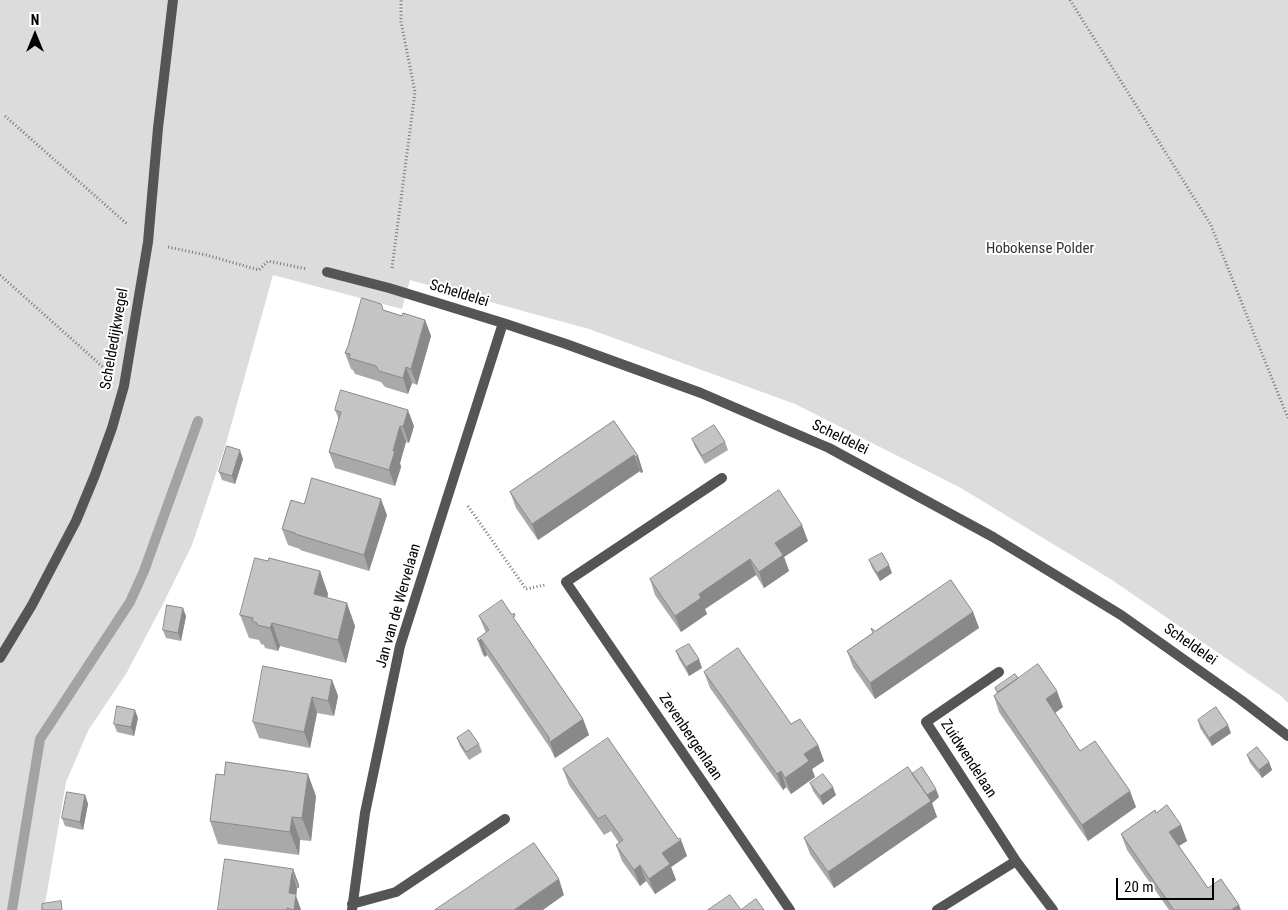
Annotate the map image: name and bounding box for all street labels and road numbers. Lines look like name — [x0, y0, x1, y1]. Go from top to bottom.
street label: Scheldelei — [427, 277, 491, 311]
street label: Scheldedijkwegel — [97, 287, 133, 391]
street label: Scheldelei — [809, 417, 871, 459]
street label: Jan van de Wervelaan — [373, 542, 425, 670]
street label: Scheldelei — [1160, 620, 1220, 670]
street label: Zevenbergenlaan — [654, 690, 726, 784]
street label: Zuidwendelaan — [936, 717, 1000, 801]

